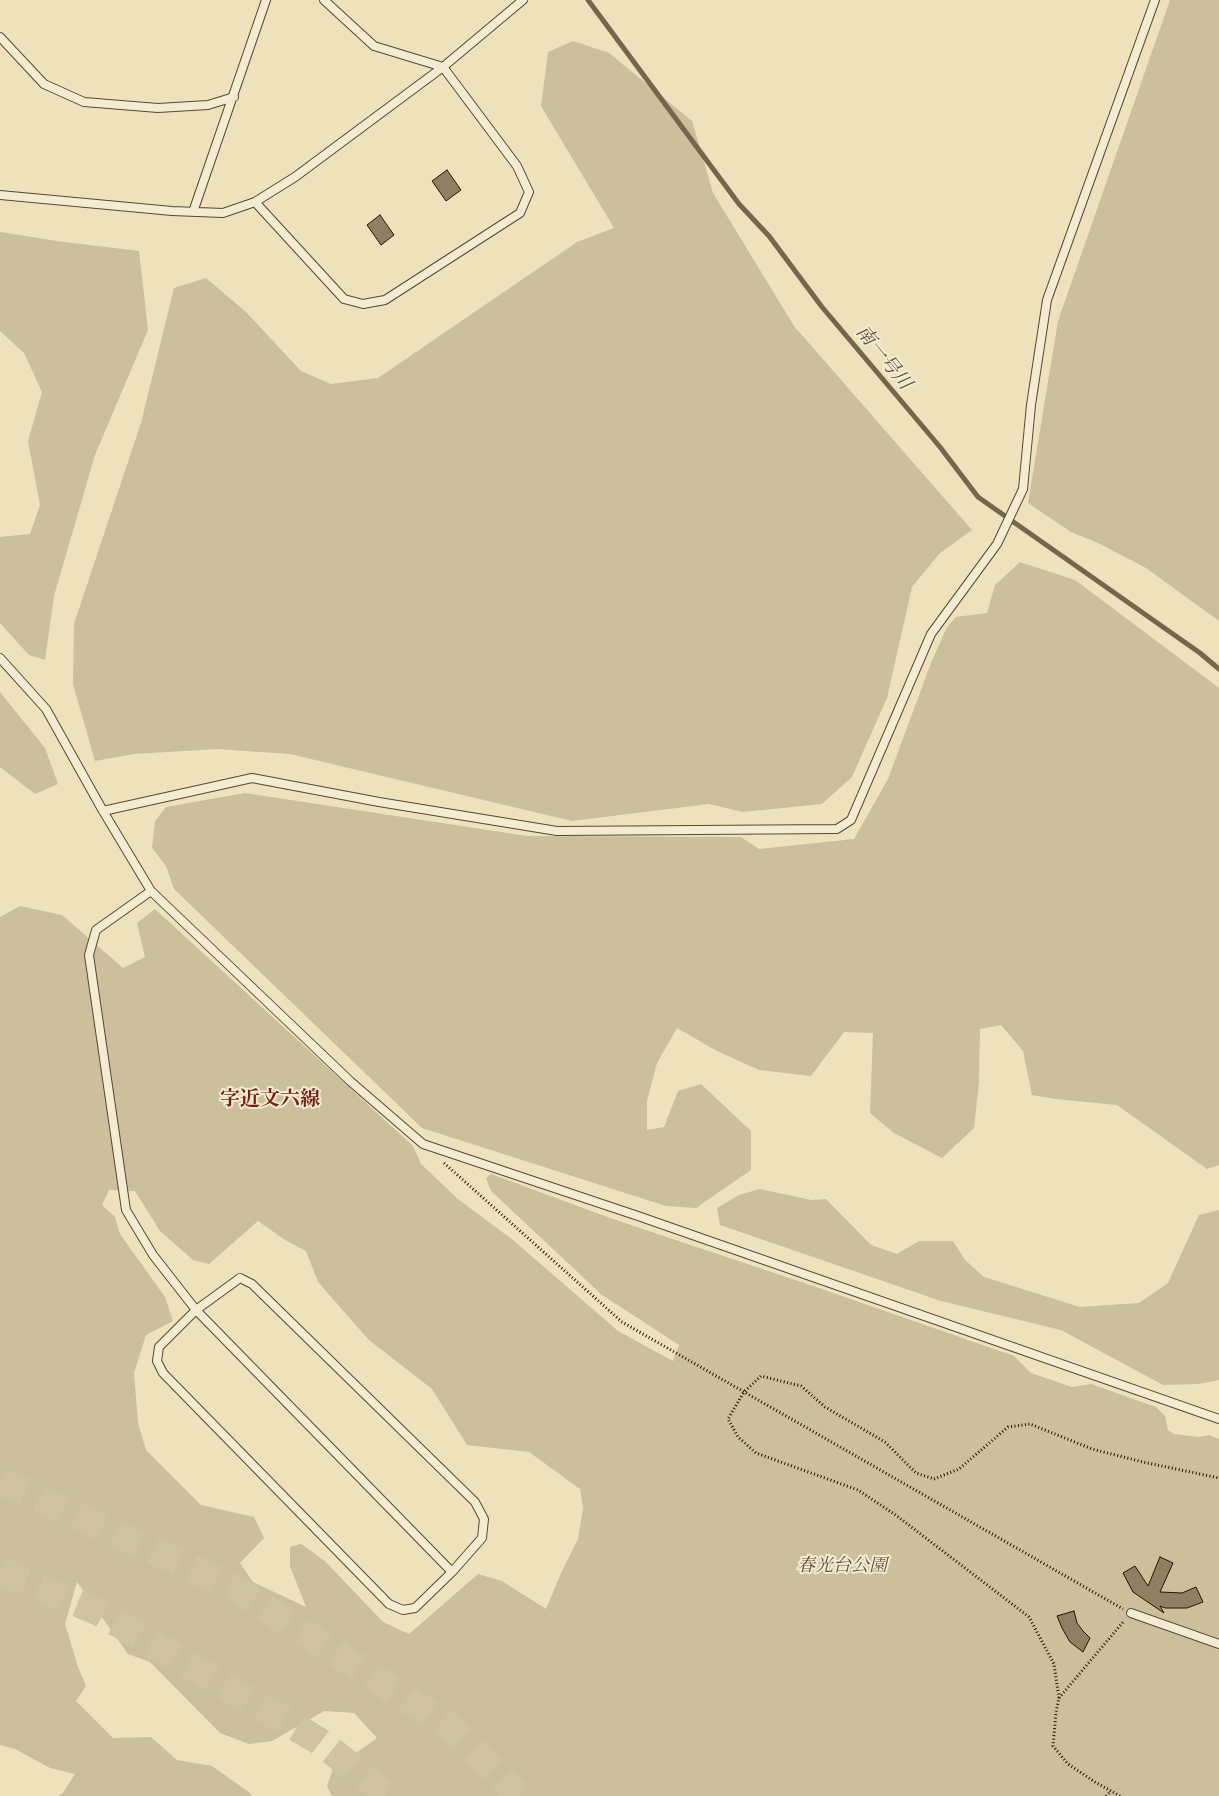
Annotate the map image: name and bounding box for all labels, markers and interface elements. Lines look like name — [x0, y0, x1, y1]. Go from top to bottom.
water label: 南一号川 — [850, 321, 916, 395]
district label: 字近文六線 — [220, 1088, 320, 1112]
park label: 春光台公園 — [797, 1556, 887, 1578]

